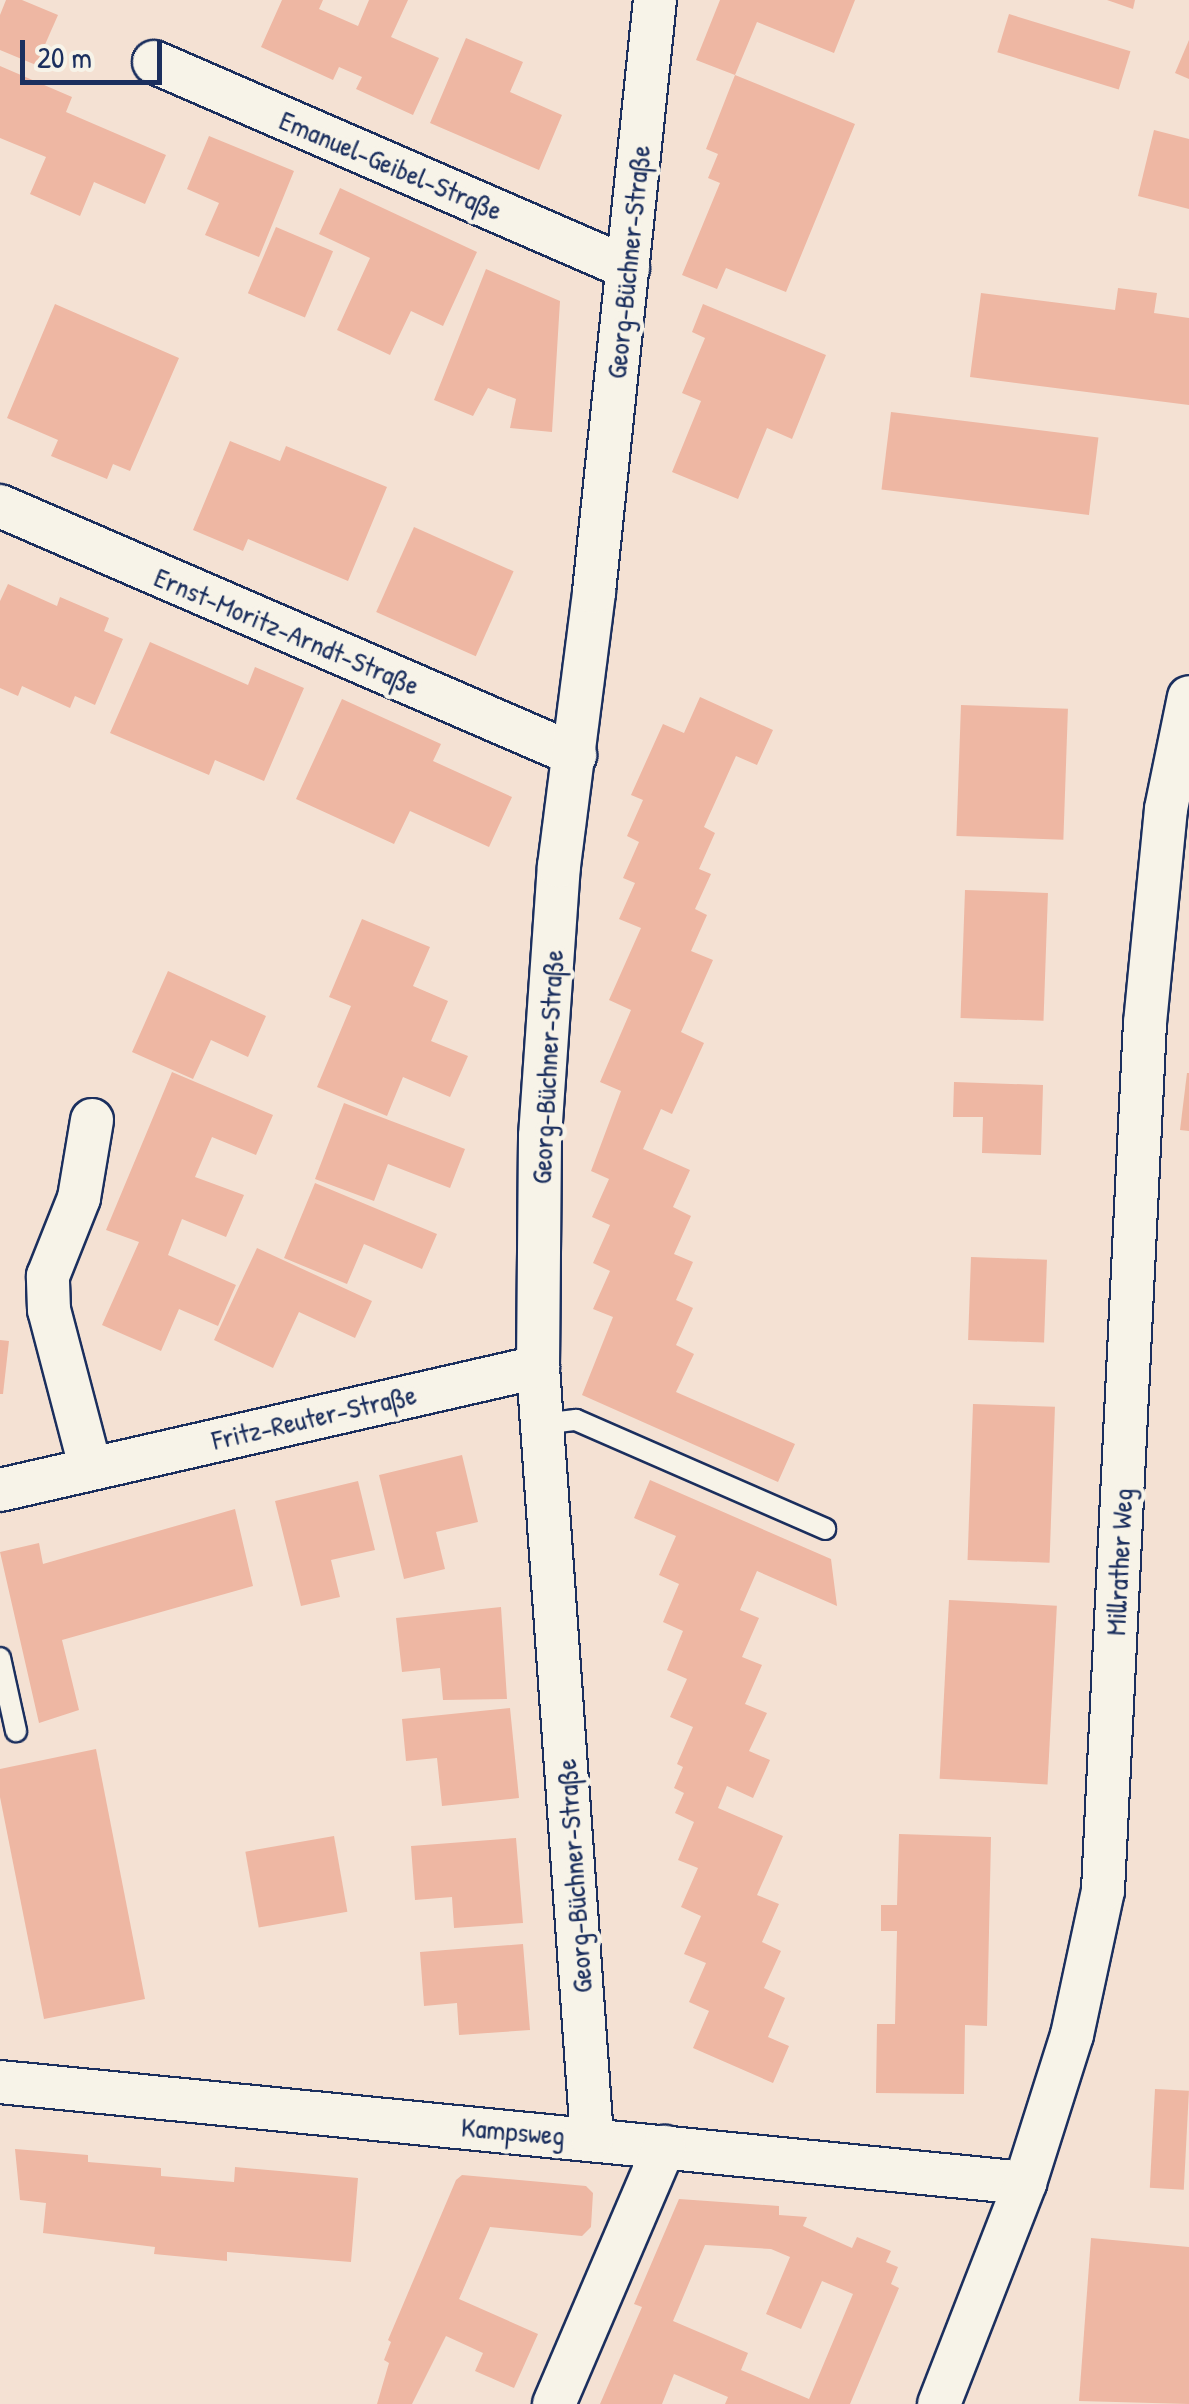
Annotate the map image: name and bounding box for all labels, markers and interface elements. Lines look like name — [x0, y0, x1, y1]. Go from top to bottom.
scale bar — [25, 20, 168, 82]
text: 20 m — [37, 37, 92, 77]
street label: Emanuel-Geibel-Straße — [275, 103, 507, 227]
street label: Georg-Büchner-Straße — [599, 144, 657, 380]
street label: Ernst-Moritz-Arndt-Straße — [149, 560, 425, 702]
street label: Georg-Büchner-Straße — [524, 949, 570, 1185]
street label: Fritz-Reuter-Straße — [209, 1377, 419, 1457]
street label: Millrather Weg — [1098, 1488, 1140, 1636]
street label: Georg-Büchner-Straße — [549, 1758, 599, 1994]
street label: Kampsweg — [460, 2110, 566, 2152]

